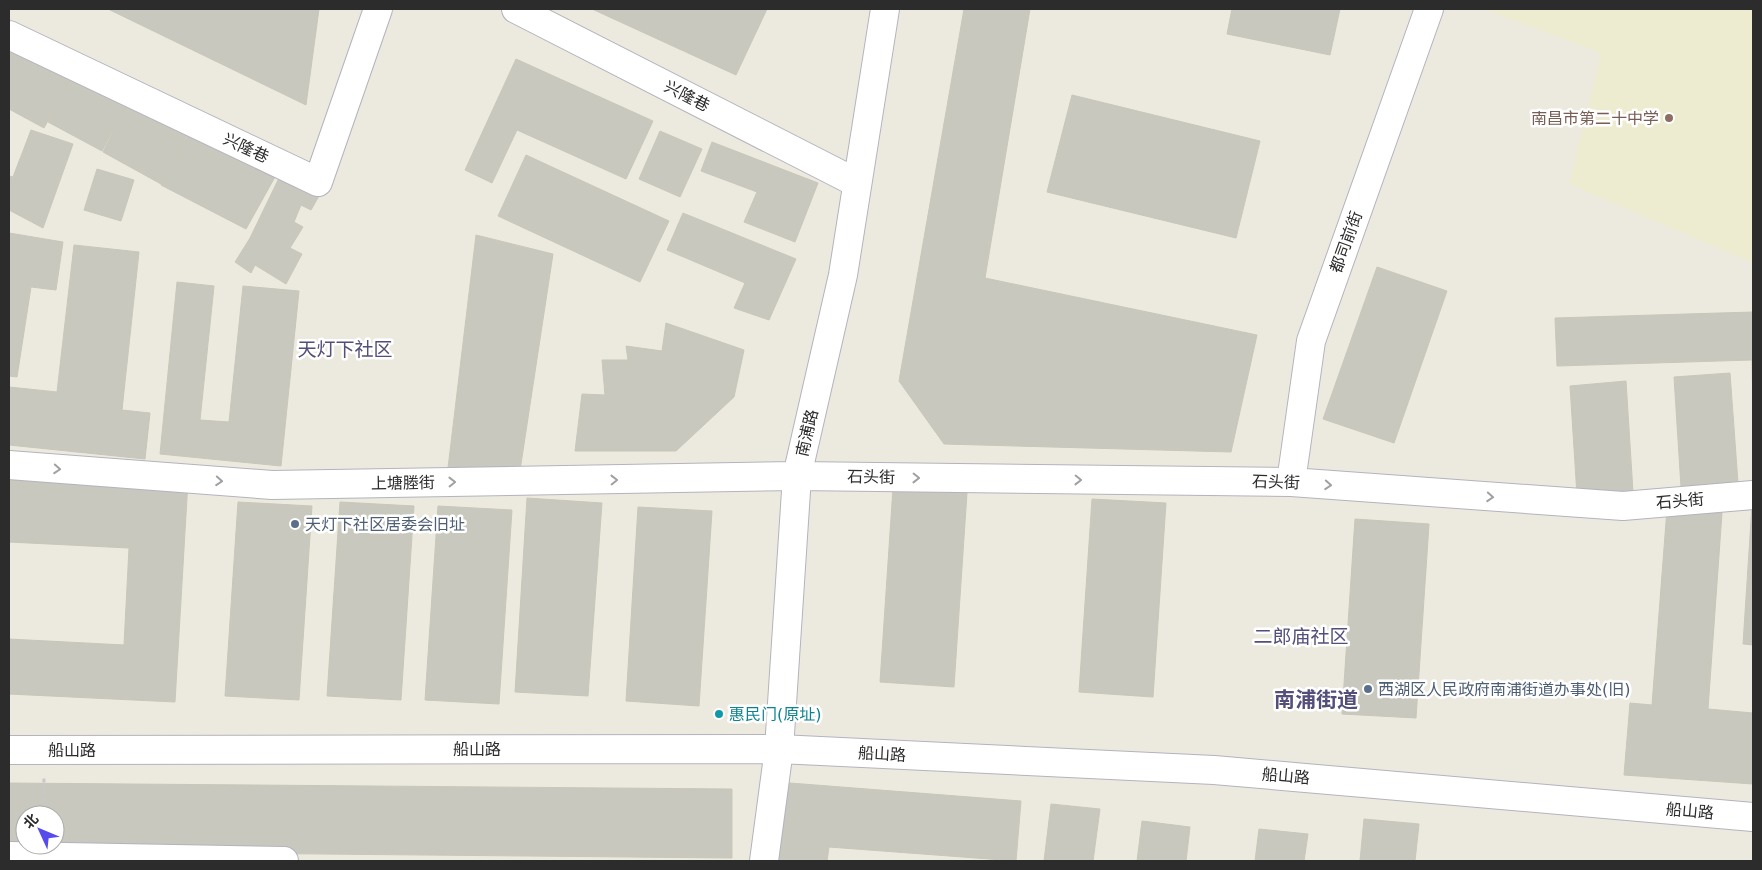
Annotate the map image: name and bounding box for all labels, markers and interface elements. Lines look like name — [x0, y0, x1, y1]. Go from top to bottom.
street label: 兴隆巷 — [661, 77, 713, 115]
place label: 南昌市第二十中学 — [1531, 109, 1659, 128]
marker: 南昌市第二十中学 — [1663, 112, 1675, 124]
street label: 兴隆巷 — [220, 129, 272, 167]
street label: 都司前街 — [1326, 209, 1366, 275]
district label: 天灯下社区 — [297, 338, 393, 360]
street label: 南浦路 — [792, 407, 822, 459]
one-way arrow — [54, 463, 62, 474]
street label: 石头街 — [847, 467, 895, 487]
street label: 石头街 — [1252, 472, 1300, 492]
street label: 上塘塍街 — [371, 473, 435, 493]
one-way arrow — [912, 473, 920, 483]
one-way arrow — [610, 474, 618, 485]
one-way arrow — [1075, 475, 1083, 485]
one-way arrow — [216, 476, 224, 487]
one-way arrow — [448, 477, 456, 487]
one-way arrow — [1325, 479, 1333, 490]
street label: 石头街 — [1655, 489, 1705, 513]
one-way arrow — [1487, 491, 1495, 502]
place label: 天灯下社区居委会旧址 — [305, 515, 465, 534]
marker: 天灯下社区居委会旧址 — [289, 518, 301, 530]
district label: 二郎庙社区 — [1253, 625, 1349, 647]
place label: 西湖区人民政府南浦街道办事处(旧) — [1378, 680, 1631, 699]
marker: 西湖区人民政府南浦街道办事处(旧) — [1362, 683, 1374, 695]
district label: 南浦街道 — [1274, 688, 1358, 712]
place label: 惠民门(原址) — [729, 705, 822, 724]
marker: 惠民门(原址) — [713, 708, 725, 720]
street label: 船山路 — [453, 740, 501, 759]
street label: 船山路 — [48, 741, 96, 760]
street label: 船山路 — [858, 743, 906, 765]
street label: 船山路 — [1261, 764, 1311, 788]
street label: 船山路 — [1665, 799, 1715, 823]
north arrow — [15, 805, 65, 855]
text: 北 — [20, 810, 41, 832]

